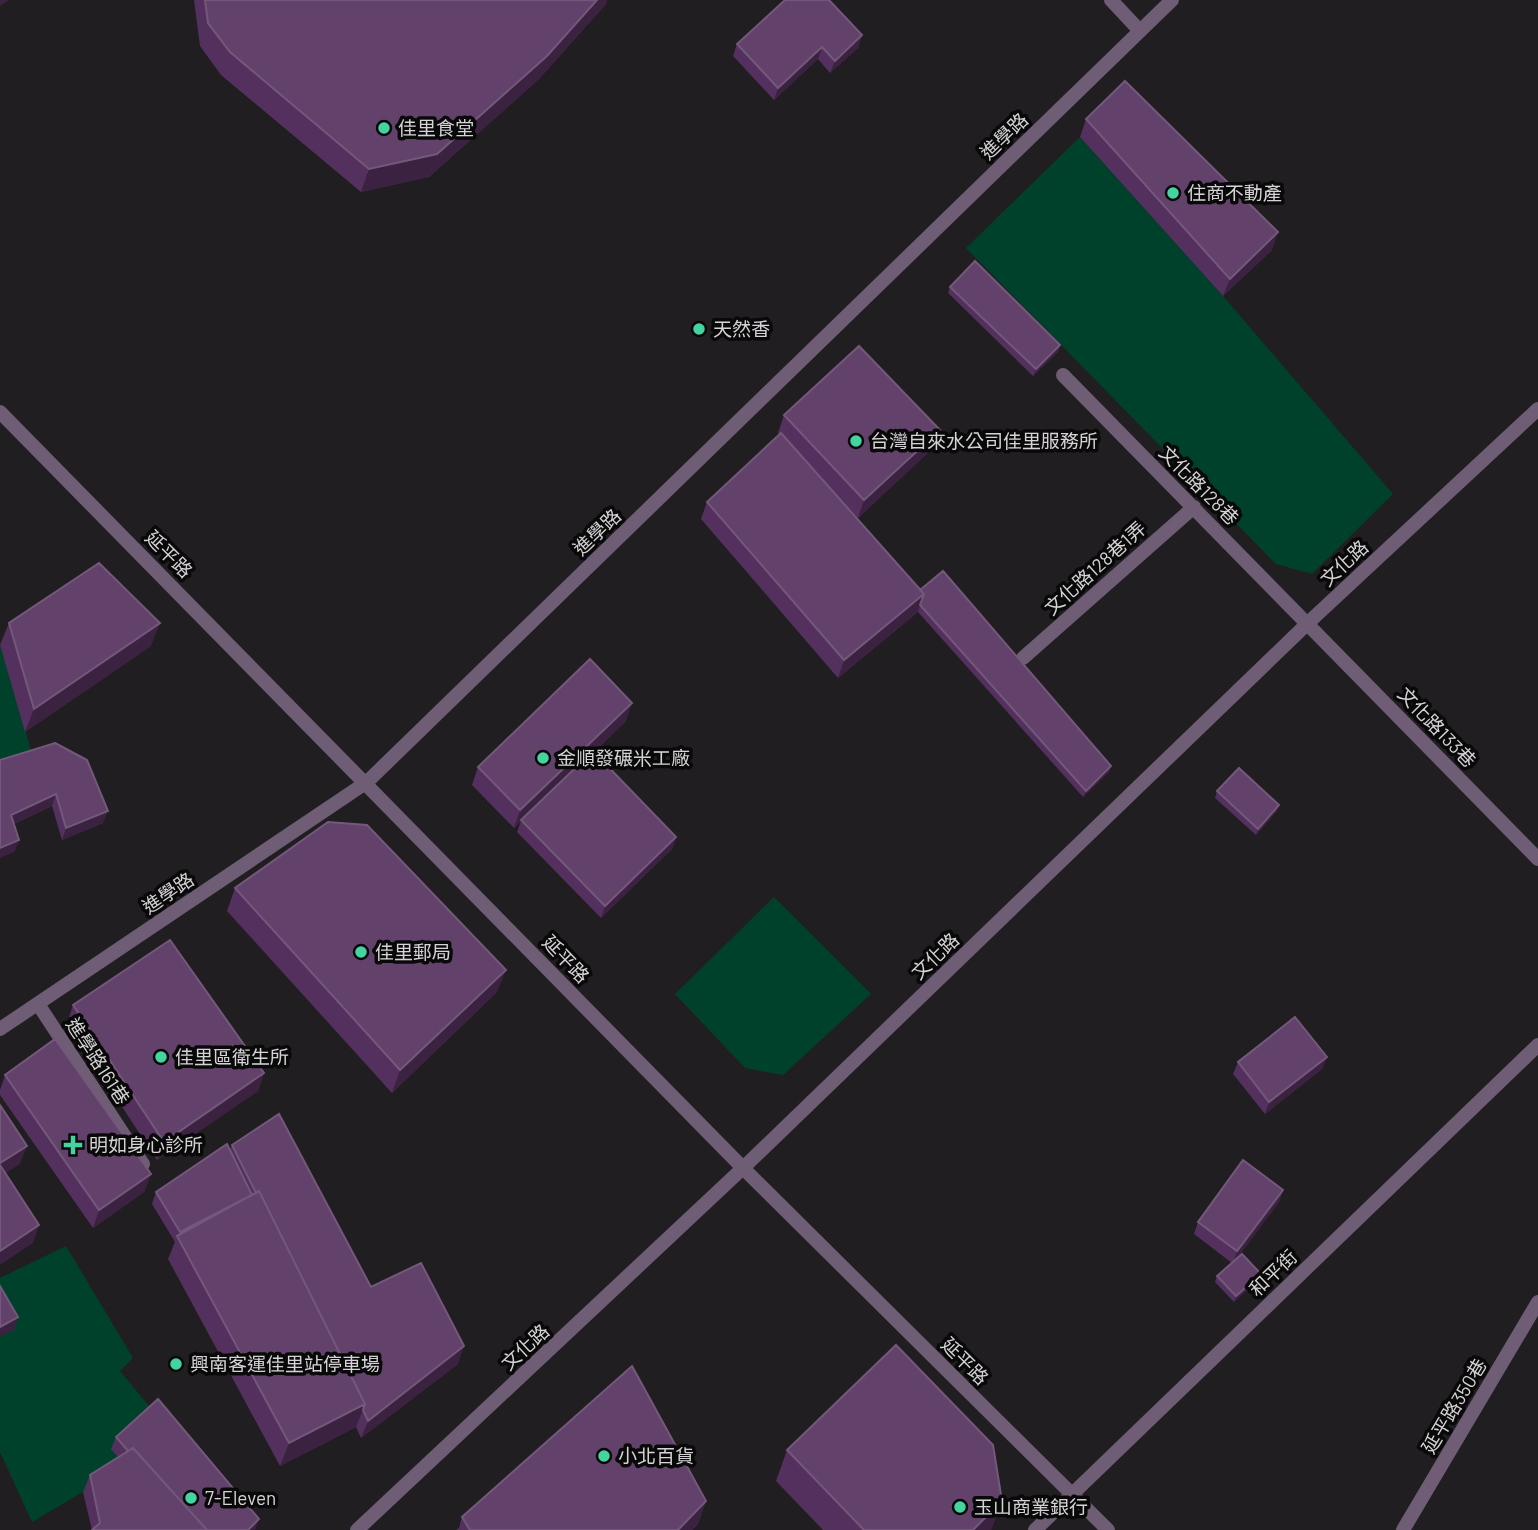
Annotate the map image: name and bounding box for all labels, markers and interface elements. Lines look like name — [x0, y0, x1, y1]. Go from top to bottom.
street label: 進學路 — [975, 108, 1032, 164]
place label: 佳里食堂 — [398, 116, 474, 139]
marker: 佳里食堂 — [376, 120, 392, 136]
place label: 住商不動產 — [1187, 181, 1282, 204]
marker: 住商不動產 — [1165, 185, 1181, 201]
place label: 天然香 — [713, 317, 770, 340]
marker: 天然香 — [691, 321, 707, 337]
place label: 台灣自來水公司佳里服務所 — [870, 429, 1098, 452]
marker: 台灣自來水公司佳里服務所 — [848, 433, 864, 449]
street label: 文化路128巷 — [1155, 440, 1244, 529]
street label: 進學路 — [568, 504, 625, 560]
street label: 文化路128巷1弄 — [1039, 516, 1150, 619]
street label: 延平路 — [141, 525, 198, 582]
street label: 文化路 — [1315, 535, 1372, 590]
street label: 文化路133巷 — [1394, 682, 1481, 771]
place label: 金順發碾米工廠 — [557, 746, 690, 769]
marker: 金順發碾米工廠 — [535, 750, 551, 766]
street label: 進學路 — [138, 867, 198, 918]
street label: 文化路 — [906, 928, 963, 984]
street label: 延平路 — [538, 930, 594, 987]
place label: 佳里郵局 — [375, 940, 451, 963]
marker: 佳里郵局 — [353, 944, 369, 960]
street label: 進學路161巷 — [62, 1013, 135, 1108]
place label: 佳里區衛生所 — [175, 1045, 289, 1068]
marker: 佳里區衛生所 — [153, 1049, 169, 1065]
place label: 明如身心診所 — [89, 1133, 203, 1156]
marker: 明如身心診所 — [63, 1135, 83, 1155]
street label: 和平街 — [1244, 1245, 1301, 1301]
street label: 文化路 — [496, 1319, 553, 1374]
street label: 延平路 — [937, 1332, 994, 1389]
place label: 興南客運佳里站停車場 — [190, 1352, 380, 1375]
street label: 延平路350巷 — [1416, 1354, 1491, 1457]
marker: 興南客運佳里站停車場 — [168, 1356, 184, 1372]
place label: 小北百貨 — [618, 1444, 694, 1467]
marker: 小北百貨 — [596, 1448, 612, 1464]
place label: 7-Eleven — [205, 1486, 276, 1509]
marker: 7-Eleven — [183, 1490, 199, 1506]
place label: 玉山商業銀行 — [974, 1495, 1088, 1518]
marker: 玉山商業銀行 — [952, 1499, 968, 1515]

